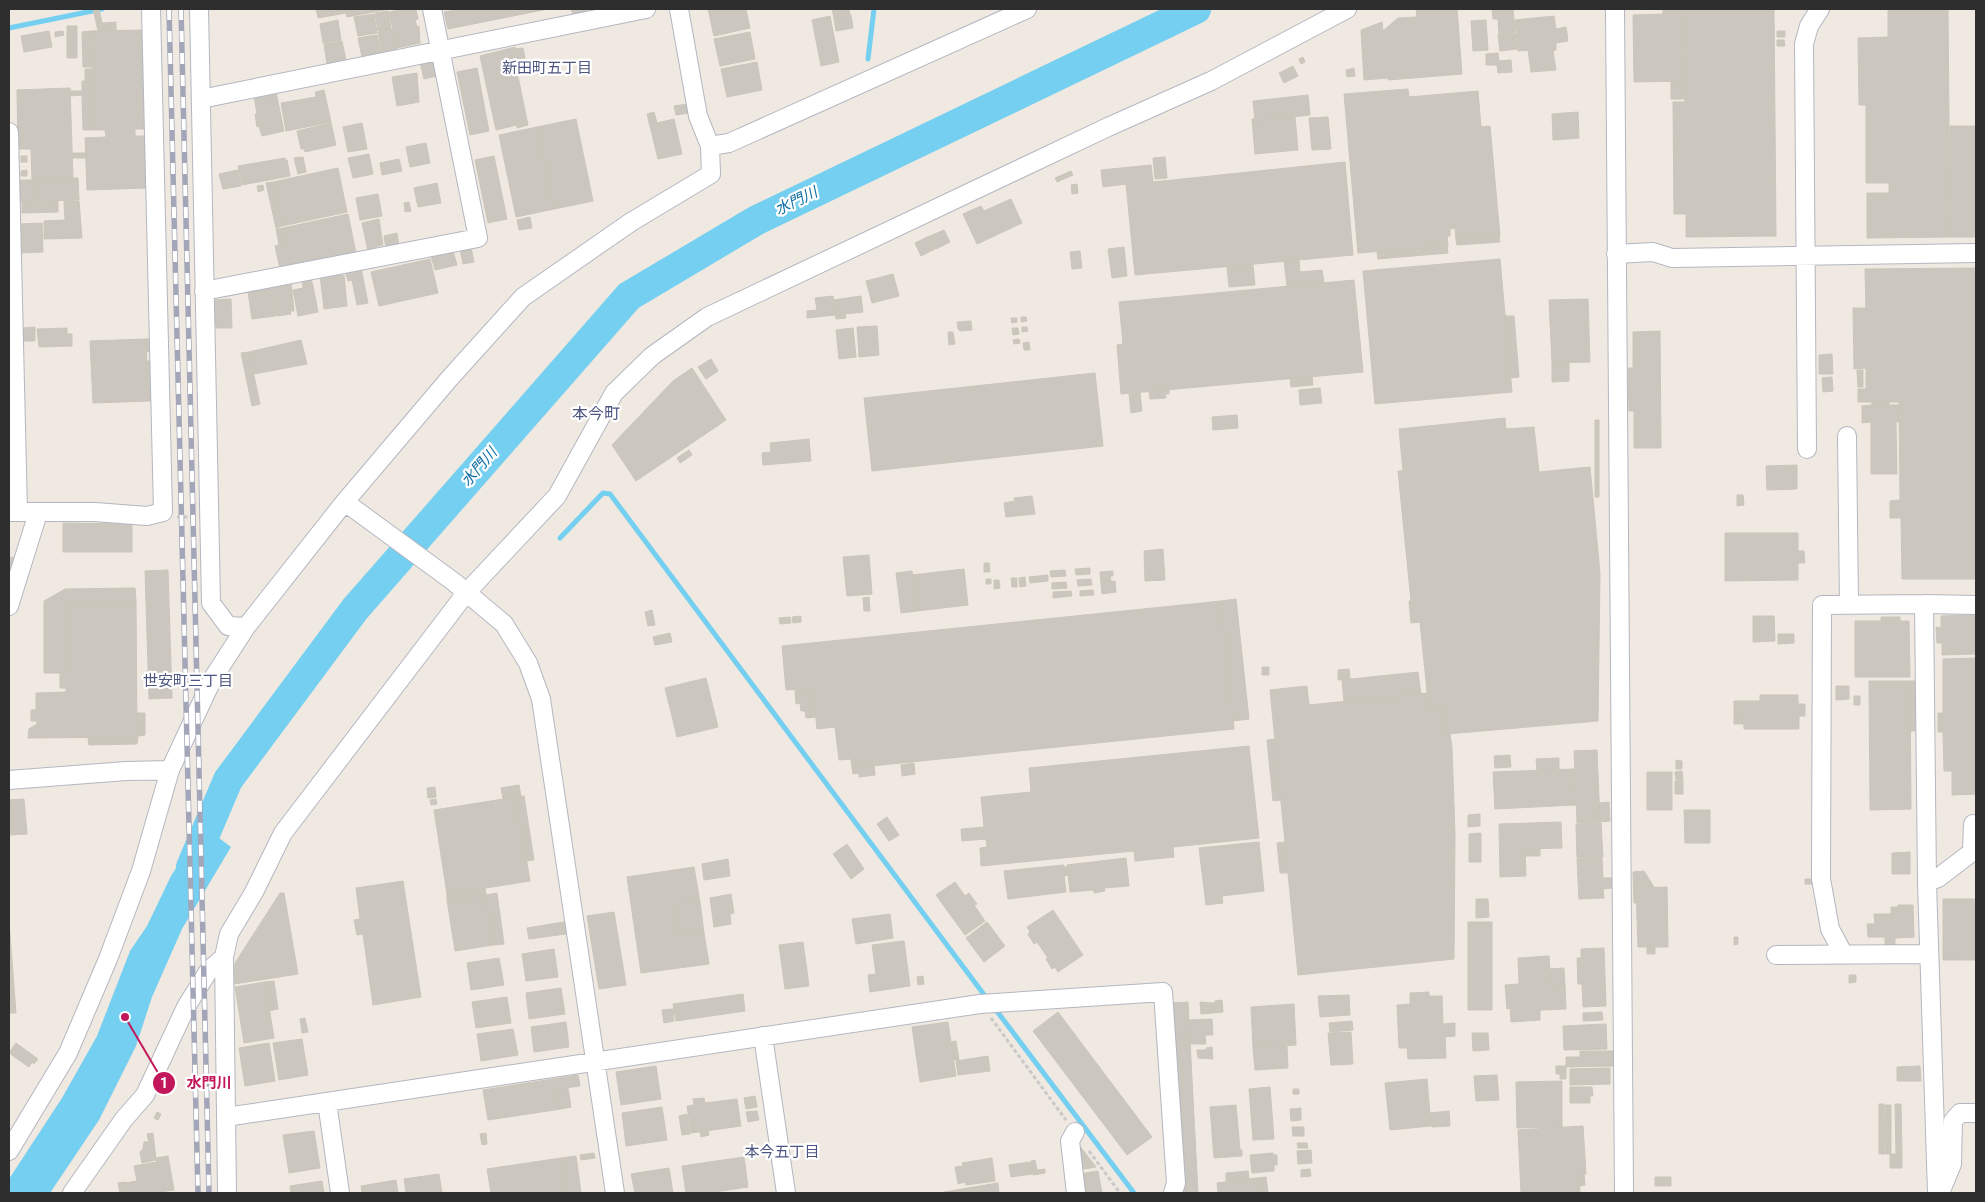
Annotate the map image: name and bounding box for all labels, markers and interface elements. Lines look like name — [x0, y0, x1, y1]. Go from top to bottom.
district label: 新田町五丁目 — [502, 59, 592, 77]
water label: 水門川 — [772, 182, 822, 219]
district label: 本今町 — [572, 404, 620, 423]
water label: 水門川 — [457, 443, 502, 490]
district label: 世安町三丁目 — [143, 672, 233, 690]
callout: 水門川 — [151, 1068, 241, 1098]
text: 1 — [160, 1074, 168, 1092]
text: 水門川 — [186, 1074, 232, 1092]
district label: 本今五丁目 — [744, 1143, 820, 1161]

